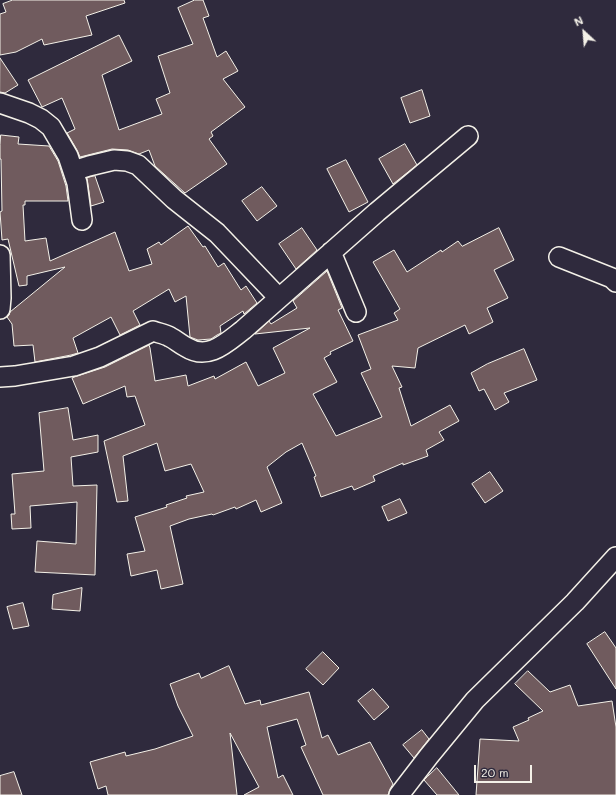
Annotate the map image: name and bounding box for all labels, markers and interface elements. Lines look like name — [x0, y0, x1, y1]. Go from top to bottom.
north arrow — [564, 12, 604, 52]
text: N — [571, 12, 586, 29]
scale bar — [476, 757, 534, 783]
text: 20 m — [481, 764, 509, 780]

